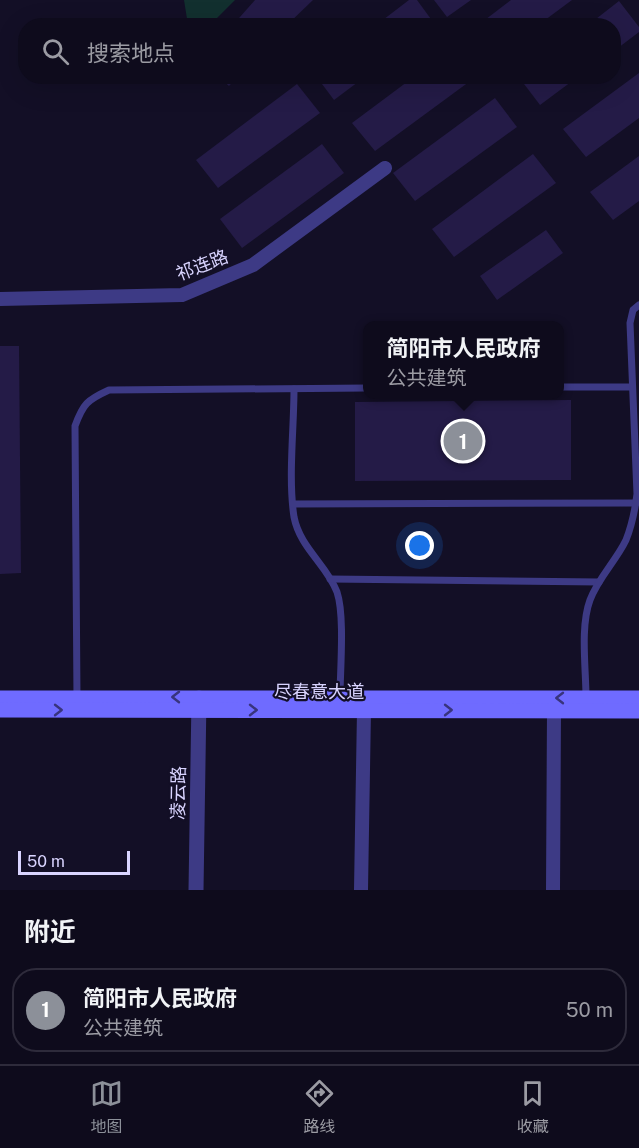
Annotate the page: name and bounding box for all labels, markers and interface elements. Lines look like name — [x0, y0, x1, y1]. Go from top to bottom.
search box — [18, 18, 621, 84]
icon: search — [39, 35, 72, 68]
text: 搜索地点 — [87, 40, 175, 66]
street label: 祁连路 — [173, 246, 231, 284]
popup — [363, 321, 564, 399]
text: 简阳市人民政府 — [386, 335, 541, 361]
text: 公共建筑 — [386, 366, 466, 390]
pin: 1 — [444, 418, 482, 464]
your location — [405, 531, 434, 560]
street label: 尽春意大道 — [274, 681, 364, 702]
one-way arrow — [171, 691, 180, 703]
one-way arrow — [555, 692, 564, 704]
one-way arrow — [54, 704, 63, 716]
one-way arrow — [249, 704, 258, 716]
one-way arrow — [444, 704, 453, 716]
street label: 凌云路 — [167, 766, 189, 820]
scale bar — [18, 848, 130, 876]
text: 50 m — [27, 852, 65, 871]
text: 附近 — [24, 916, 76, 947]
text: 简阳市人民政府 — [83, 985, 237, 1011]
text: 1 — [41, 998, 50, 1022]
text: 50 m — [566, 998, 613, 1022]
text: 公共建筑 — [83, 1016, 163, 1040]
tab: 地图 — [90, 1077, 123, 1137]
tab: 路线 — [303, 1077, 336, 1137]
tab: 收藏 — [516, 1077, 549, 1137]

